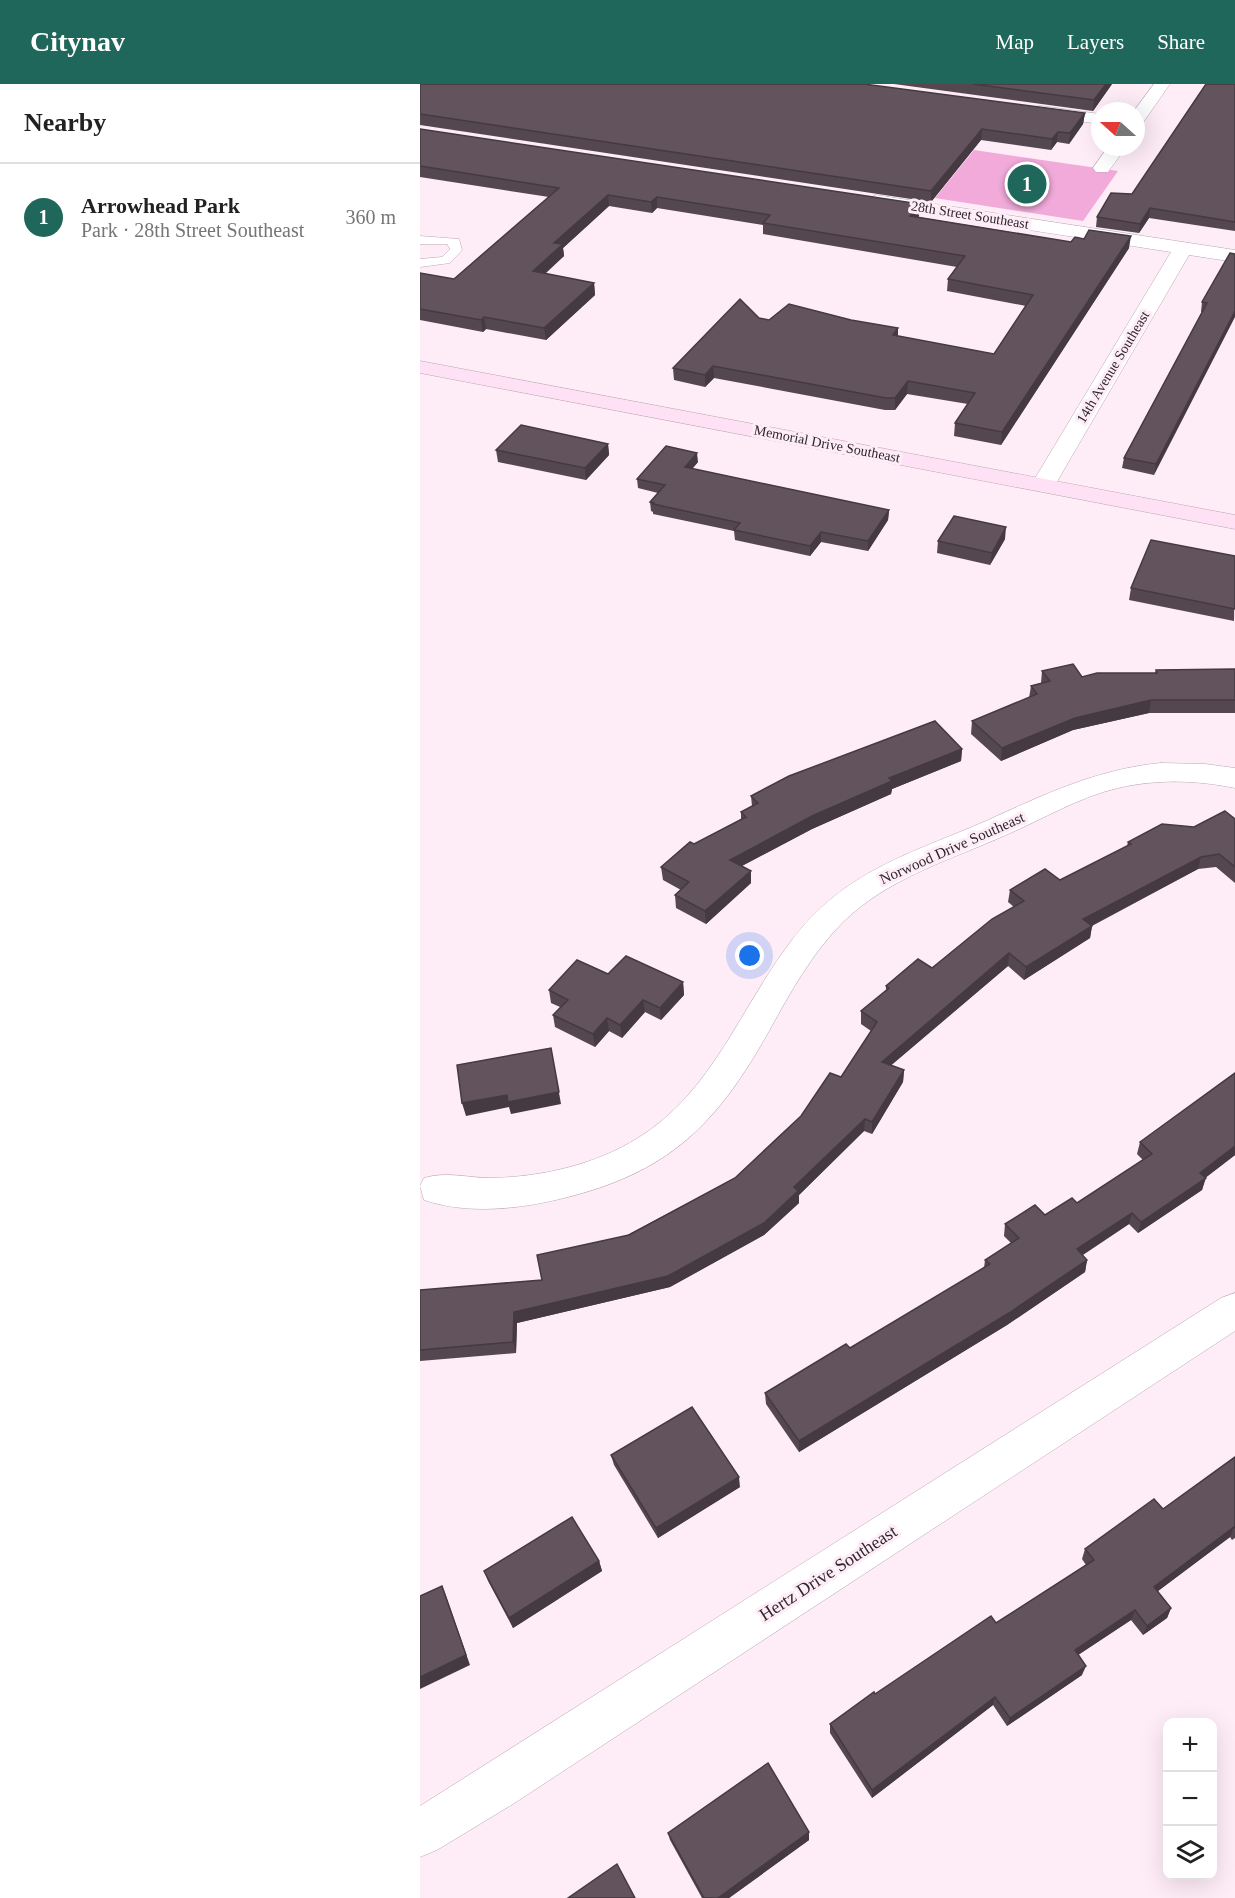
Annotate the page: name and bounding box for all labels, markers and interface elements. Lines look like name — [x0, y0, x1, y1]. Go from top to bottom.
text: Citynav — [30, 26, 125, 57]
text: Map — [996, 30, 1034, 54]
text: Layers — [1067, 30, 1124, 54]
text: Share — [1157, 30, 1205, 54]
north arrow — [1091, 102, 1145, 156]
text: Nearby — [24, 108, 106, 137]
pin: 1 — [1008, 162, 1046, 206]
text: Arrowhead Park — [81, 193, 240, 218]
street label: 28th Street Southeast — [910, 198, 1030, 232]
text: 1 — [39, 206, 49, 228]
text: 360 m — [345, 206, 396, 228]
text: Park · 28th Street Southeast — [81, 219, 304, 241]
street label: 14th Avenue Southeast — [1074, 308, 1152, 426]
street label: Memorial Drive Southeast — [753, 422, 901, 466]
street label: Norwood Drive Southeast — [877, 808, 1028, 887]
your location — [735, 941, 764, 970]
street label: Hertz Drive Southeast — [755, 1521, 901, 1625]
map controls — [1163, 1718, 1217, 1880]
button: + — [1163, 1718, 1217, 1772]
button: − — [1163, 1772, 1217, 1826]
button: layers — [1163, 1826, 1217, 1880]

